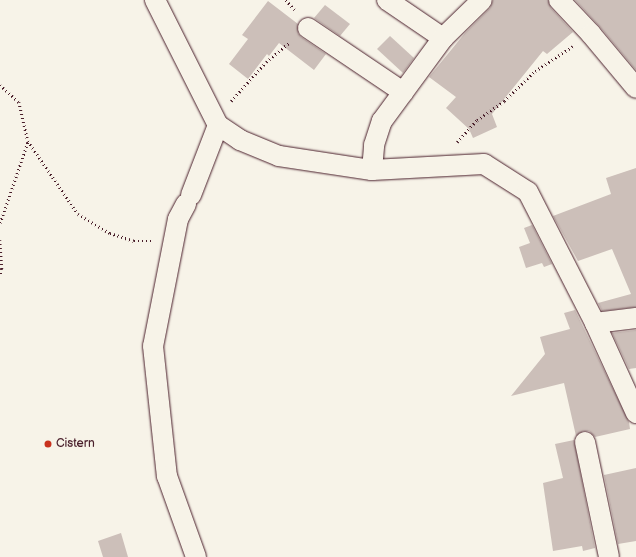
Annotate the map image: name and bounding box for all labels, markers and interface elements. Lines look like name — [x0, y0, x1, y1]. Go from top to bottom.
place label: Cistern — [56, 437, 95, 451]
marker: Cistern — [43, 439, 53, 449]

